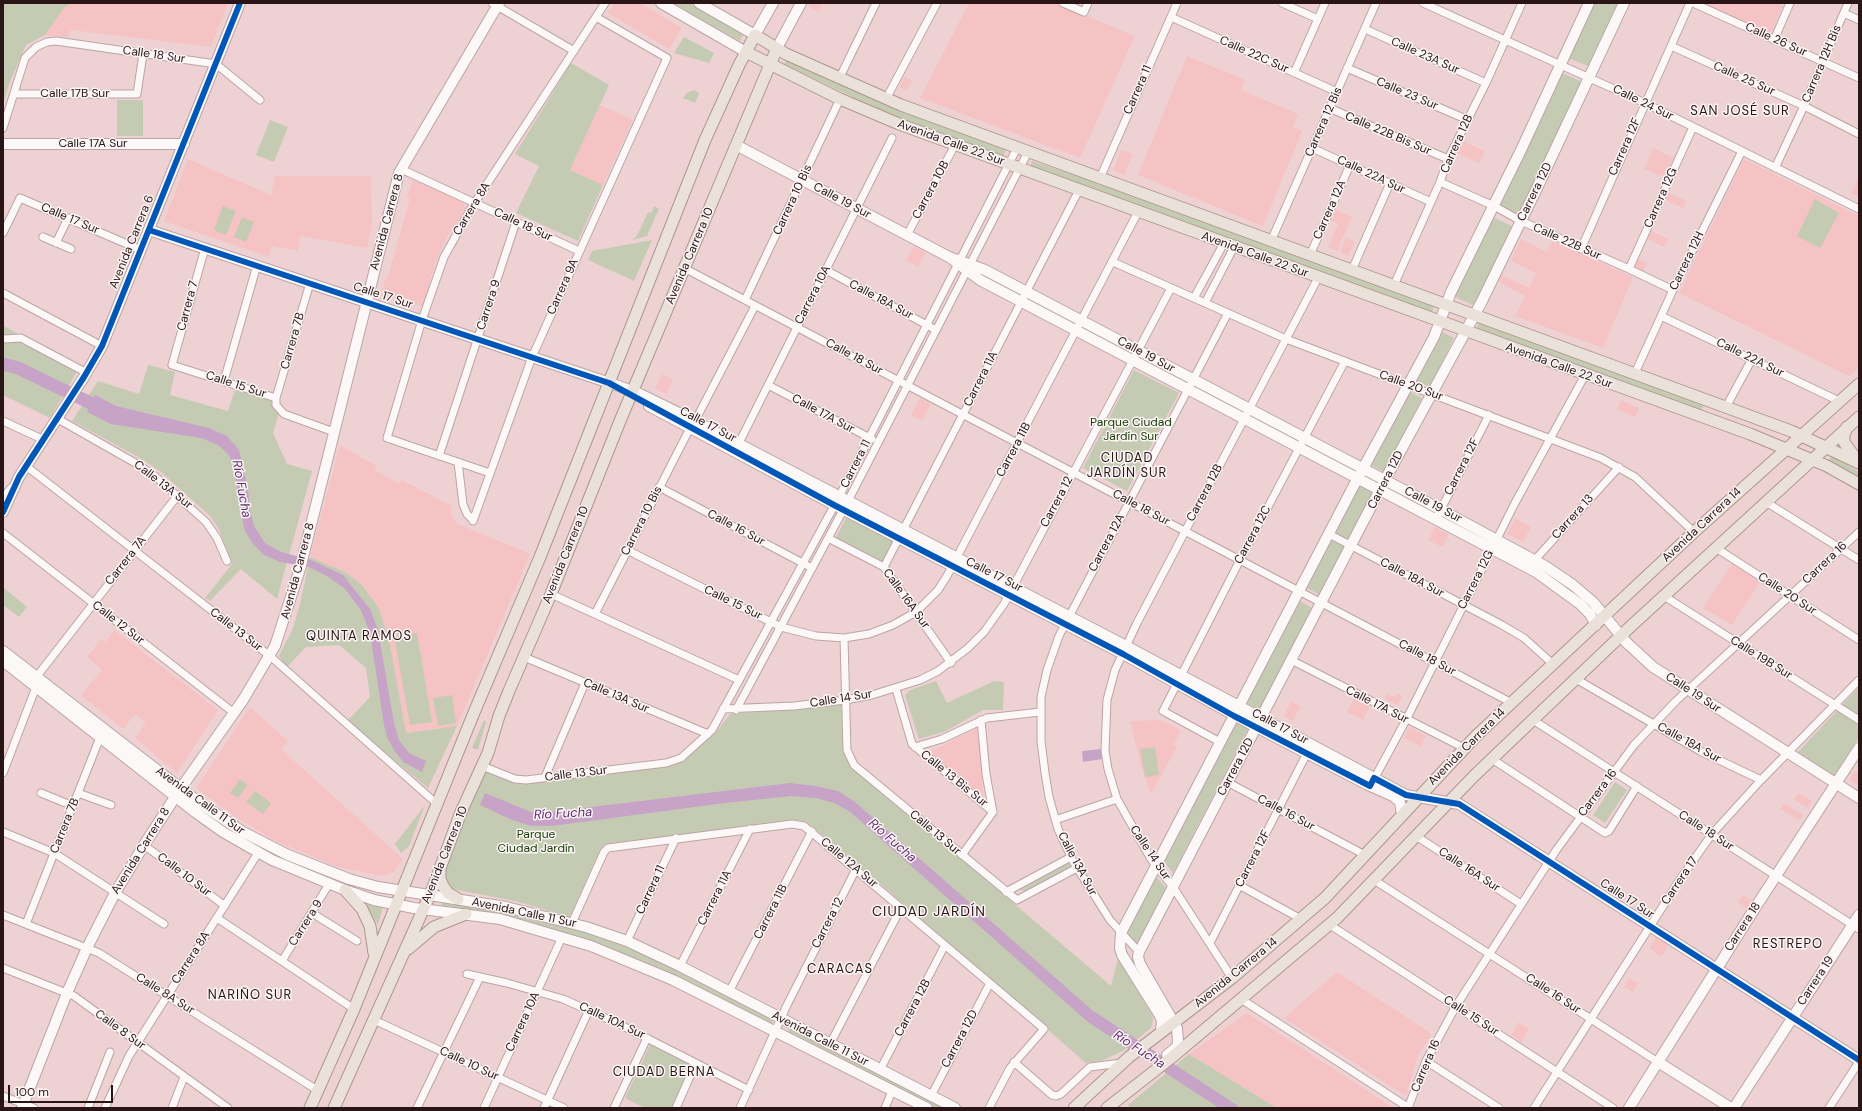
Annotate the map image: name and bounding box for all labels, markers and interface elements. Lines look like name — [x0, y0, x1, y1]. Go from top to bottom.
street label: Calle 26 Sur — [1743, 20, 1809, 60]
street label: Carrera 12H Bis — [1799, 23, 1845, 105]
street label: Calle 22C Sur — [1217, 33, 1291, 77]
street label: Calle 23A Sur — [1389, 34, 1461, 78]
street label: Calle 18 Sur — [122, 43, 186, 67]
street label: Calle 25 Sur — [1711, 59, 1777, 99]
street label: Carrera 11 — [1121, 63, 1155, 117]
street label: Calle 23 Sur — [1374, 74, 1440, 114]
street label: Calle 24 Sur — [1610, 82, 1676, 124]
street label: Carrera 12 Bis — [1302, 85, 1346, 159]
street label: Calle 17B Sur — [40, 87, 110, 101]
district label: SAN JOSÉ SUR — [1690, 104, 1790, 120]
street label: Calle 22B Bis Sur — [1343, 109, 1433, 159]
street label: Carrera 12B — [1438, 112, 1476, 176]
street label: Carrera 12F — [1606, 116, 1644, 178]
street label: Avenida Calle 22 Sur — [895, 117, 1007, 169]
street label: Calle 17A Sur — [58, 137, 128, 151]
street label: Calle 22A Sur — [1335, 153, 1407, 197]
street label: Carrera 10B — [910, 158, 952, 222]
street label: Carrera 12D — [1515, 160, 1555, 224]
street label: Carrera 10 Bis — [770, 162, 816, 238]
street label: Carrera 12G — [1641, 166, 1681, 230]
street label: Avenida Carrera 8 — [367, 172, 407, 272]
street label: Carrera 12A — [1311, 178, 1349, 242]
street label: Carrera 8A — [450, 180, 494, 238]
street label: Calle 19 Sur — [811, 180, 873, 222]
street label: Avenida Carrera 6 — [107, 193, 157, 291]
street label: Calle 17 Sur — [39, 200, 101, 238]
street label: Calle 18 Sur — [491, 205, 555, 245]
street label: Avenida Carrera 10 — [663, 205, 717, 307]
street label: Calle 22B Sur — [1531, 221, 1603, 263]
street label: Avenida Calle 22 Sur — [1199, 229, 1311, 281]
street label: Carrera 12H — [1667, 229, 1707, 293]
street label: Carrera 9A — [544, 257, 582, 317]
street label: Carrera 10A — [792, 263, 834, 327]
street label: Calle 18A Sur — [846, 277, 916, 323]
street label: Carrera 9 — [474, 278, 504, 332]
street label: Carrera 7 — [174, 279, 202, 333]
street label: Calle 17 Sur — [351, 280, 415, 312]
street label: Carrera 7B — [278, 311, 308, 371]
street label: Calle 19 Sur — [1115, 334, 1177, 376]
street label: Calle 22A Sur — [1714, 335, 1786, 381]
street label: Calle 18 Sur — [823, 336, 885, 378]
street label: Avenida Calle 22 Sur — [1503, 340, 1615, 392]
street label: Carrera 11A — [961, 349, 1001, 409]
street label: Calle 15 Sur — [204, 368, 268, 402]
street label: Calle 20 Sur — [1377, 368, 1445, 404]
street label: Calle 17A Sur — [789, 391, 857, 437]
street label: Calle 17 Sur — [677, 404, 739, 446]
park label: Parque Ciudad Jardín Sur — [1090, 416, 1172, 444]
street label: Carrera 11B — [994, 420, 1034, 480]
street label: Carrera 12F — [1442, 436, 1482, 498]
street label: Carrera 11 — [838, 437, 874, 491]
street label: Carrera 12D — [1365, 448, 1407, 512]
district label: CIUDAD JARDÍN SUR — [1087, 451, 1167, 482]
street label: Calle 13A Sur — [131, 458, 195, 512]
water label: Río Fucha — [228, 459, 254, 519]
street label: Carrera 12B — [1184, 462, 1226, 524]
street label: Carrera 12 — [1038, 474, 1076, 530]
street label: Carrera 10 Bis — [618, 484, 666, 558]
street label: Calle 19 Sur — [1402, 484, 1464, 526]
street label: Avenida Carrera 14 — [1659, 485, 1745, 565]
street label: Calle 18 Sur — [1110, 487, 1172, 529]
street label: Carrera 13 — [1549, 492, 1597, 542]
street label: Carrera 12C — [1232, 503, 1274, 567]
street label: Avenida Carrera 10 — [540, 504, 592, 606]
street label: Calle 16 Sur — [705, 507, 767, 549]
street label: Carrera 12A — [1086, 512, 1128, 574]
street label: Avenida Carrera 8 — [278, 521, 318, 621]
street label: Carrera 7A — [102, 534, 150, 588]
street label: Carrera 16 — [1800, 539, 1850, 587]
street label: Carrera 12G — [1455, 548, 1497, 612]
street label: Calle 17 Sur — [963, 554, 1025, 596]
street label: Calle 18A Sur — [1377, 555, 1447, 601]
street label: Calle 16A Sur — [879, 566, 933, 632]
street label: Calle 20 Sur — [1755, 570, 1819, 618]
street label: Calle 15 Sur — [702, 583, 764, 623]
street label: Calle 12 Sur — [89, 598, 147, 648]
street label: Calle 13 Sur — [207, 605, 265, 655]
district label: QUINTA RAMOS — [306, 629, 412, 645]
street label: Calle 19B Sur — [1727, 633, 1795, 683]
street label: Calle 18 Sur — [1396, 637, 1458, 679]
street label: Calle 19 Sur — [1663, 670, 1723, 716]
street label: Calle 13A Sur — [581, 676, 651, 716]
street label: Calle 17A Sur — [1343, 683, 1411, 727]
street label: Calle 14 Sur — [809, 687, 873, 711]
street label: Avenida Carrera 14 — [1425, 705, 1509, 789]
street label: Calle 17 Sur — [1249, 706, 1311, 748]
street label: Calle 18A Sur — [1655, 720, 1723, 766]
street label: Carrera 12D — [1215, 736, 1257, 798]
street label: Calle 13 Bis Sur — [918, 748, 990, 810]
street label: Calle 13 Sur — [544, 763, 608, 785]
street label: Avenida Calle 11 Sur — [153, 764, 247, 838]
street label: Carrera 16 — [1575, 766, 1621, 820]
street label: Calle 16 Sur — [1255, 792, 1317, 834]
street label: Carrera 7B — [47, 796, 83, 856]
street label: Avenida Carrera 10 — [419, 804, 471, 906]
street label: Avenida Carrera 8 — [109, 805, 173, 897]
water label: Río Fucha — [533, 805, 593, 823]
street label: Calle 13 Sur — [906, 807, 964, 859]
street label: Calle 18 Sur — [1676, 808, 1736, 854]
water label: Río Fucha — [865, 816, 919, 866]
street label: Calle 14 Sur — [1126, 823, 1174, 883]
park label: Parque Ciudad Jardín — [498, 828, 574, 856]
street label: Carrera 12F — [1233, 828, 1273, 890]
street label: Calle 13A Sur — [1054, 830, 1100, 898]
street label: Calle 12A Sur — [817, 835, 881, 891]
street label: Calle 16A Sur — [1435, 845, 1503, 895]
street label: Calle 10 Sur — [154, 850, 214, 900]
street label: Carrera 17 — [1659, 854, 1701, 908]
street label: Carrera 11 — [633, 863, 669, 917]
street label: Carrera 11A — [695, 868, 735, 928]
street label: Calle 17 Sur — [1597, 876, 1657, 922]
street label: Carrera 11B — [751, 882, 791, 942]
street label: Avenida Calle 11 Sur — [470, 895, 578, 931]
street label: Carrera 12 — [809, 895, 847, 951]
street label: Carrera 9 — [286, 897, 326, 949]
street label: Carrera 18 — [1722, 900, 1764, 954]
district label: CIUDAD JARDÍN — [872, 904, 986, 920]
street label: Carrera 8A — [169, 929, 213, 987]
street label: Avenida Carrera 14 — [1191, 935, 1281, 1011]
district label: RESTREPO — [1753, 937, 1823, 953]
street label: Carrera 19 — [1795, 954, 1837, 1008]
district label: CARACAS — [807, 962, 873, 978]
street label: Calle 8A Sur — [133, 970, 197, 1018]
street label: Calle 16 Sur — [1523, 971, 1583, 1017]
street label: Carrera 12B — [892, 977, 934, 1039]
district label: NARIÑO SUR — [208, 988, 292, 1004]
street label: Carrera 10A — [503, 990, 543, 1054]
street label: Calle 15 Sur — [1441, 993, 1501, 1039]
street label: Calle 10A Sur — [577, 999, 647, 1043]
street label: Calle 8 Sur — [92, 1007, 148, 1053]
street label: Avenida Calle 11 Sur — [769, 1008, 871, 1070]
street label: Carrera 12D — [939, 1008, 981, 1070]
water label: Río Fucha — [1110, 1028, 1168, 1072]
street label: Carrera 16 — [1408, 1037, 1444, 1095]
street label: Calle 10 Sur — [437, 1044, 501, 1084]
district label: CIUDAD BERNA — [613, 1065, 715, 1081]
scale bar — [10, 1077, 115, 1103]
text: 100 m — [15, 1084, 49, 1100]

